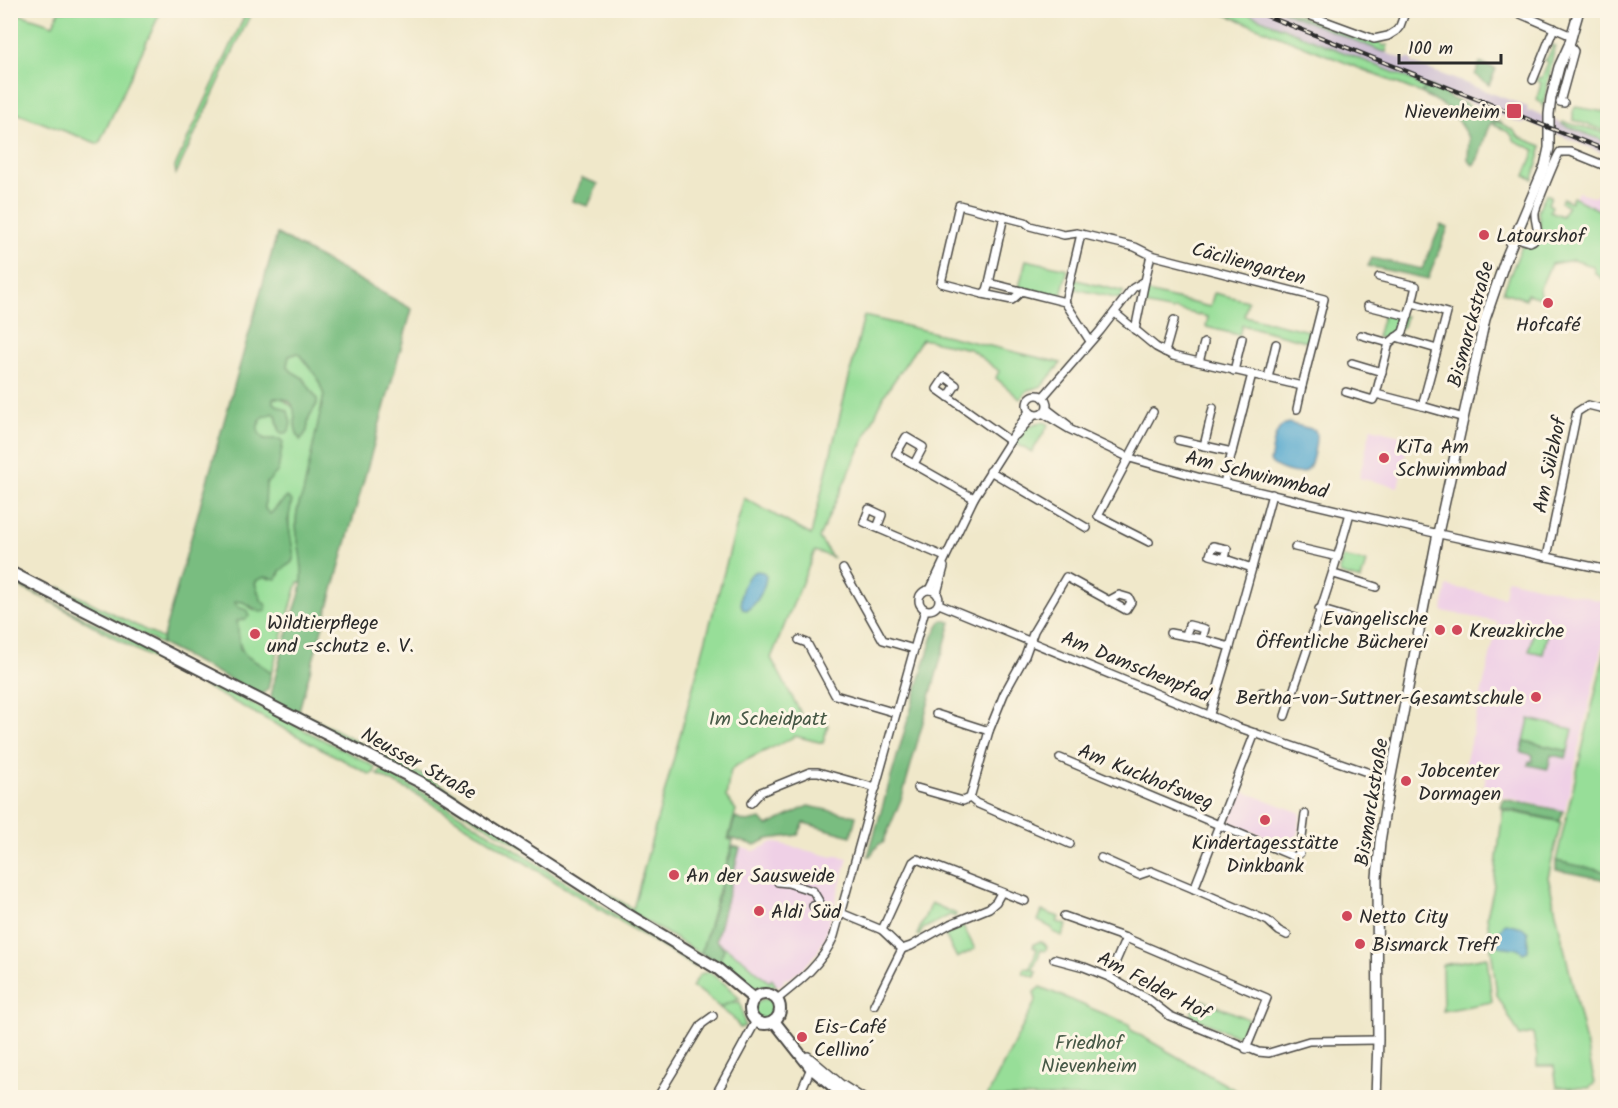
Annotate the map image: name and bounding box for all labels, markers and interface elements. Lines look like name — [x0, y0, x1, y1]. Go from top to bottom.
scale bar — [1399, 27, 1501, 65]
text: 100 m — [1408, 35, 1453, 64]
place label: Nievenheim — [1404, 97, 1500, 129]
marker: Nievenheim — [1505, 102, 1523, 120]
place label: Latourshof — [1496, 221, 1588, 253]
marker: Latourshof — [1477, 228, 1491, 242]
street label: Cäciliengarten — [1188, 234, 1309, 296]
street label: Bismarckstraße — [1440, 258, 1504, 391]
marker: Hofcafé — [1541, 296, 1555, 310]
place label: Hofcafé — [1516, 310, 1582, 342]
street label: Am Sülzhof — [1525, 412, 1577, 516]
place label: KiTa Am Schwimmbad — [1396, 432, 1507, 487]
street label: Am Schwimmbad — [1182, 443, 1332, 509]
marker: KiTa Am Schwimmbad — [1377, 451, 1391, 465]
place label: Evangelische Öffentliche Bücherei — [1256, 604, 1429, 659]
place label: Wildtierpflege und -schutz e. V. — [267, 608, 414, 663]
place label: Kreuzkirche — [1469, 616, 1564, 648]
street label: Am Damschenpfad — [1056, 623, 1216, 713]
marker: Evangelische Öffentliche Bücherei — [1433, 623, 1447, 637]
marker: Kreuzkirche — [1450, 623, 1464, 637]
marker: Wildtierpflege und -schutz e. V. — [248, 627, 262, 641]
place label: Bertha-von-Suttner-Gesamtschule — [1236, 683, 1524, 715]
marker: Bertha-von-Suttner-Gesamtschule — [1529, 690, 1543, 704]
park label: Im Scheidpatt — [709, 704, 828, 736]
street label: Neusser Straße — [354, 720, 482, 810]
street label: Am Kuckhofsweg — [1073, 736, 1218, 820]
street label: Bismarckstraße — [1347, 736, 1399, 869]
place label: Jobcenter Dormagen — [1418, 756, 1501, 811]
marker: Jobcenter Dormagen — [1399, 774, 1413, 788]
marker: Kindertagesstätte Dinkbank — [1258, 813, 1272, 827]
place label: Kindertagesstätte Dinkbank — [1191, 828, 1339, 883]
place label: An der Sausweide — [686, 861, 835, 893]
marker: An der Sausweide — [667, 868, 681, 882]
place label: Aldi Süd — [771, 897, 842, 929]
place label: Netto City — [1359, 902, 1449, 934]
marker: Aldi Süd — [752, 904, 766, 918]
marker: Netto City — [1340, 909, 1354, 923]
place label: Bismarck Treff — [1372, 930, 1500, 962]
marker: Bismarck Treff — [1353, 937, 1367, 951]
street label: Am Felder Hof — [1091, 944, 1218, 1031]
place label: Eis-Café Cellino´ — [814, 1012, 887, 1067]
park label: Friedhof Nievenheim — [1041, 1028, 1137, 1083]
marker: Eis-Café Cellino´ — [795, 1030, 809, 1044]

